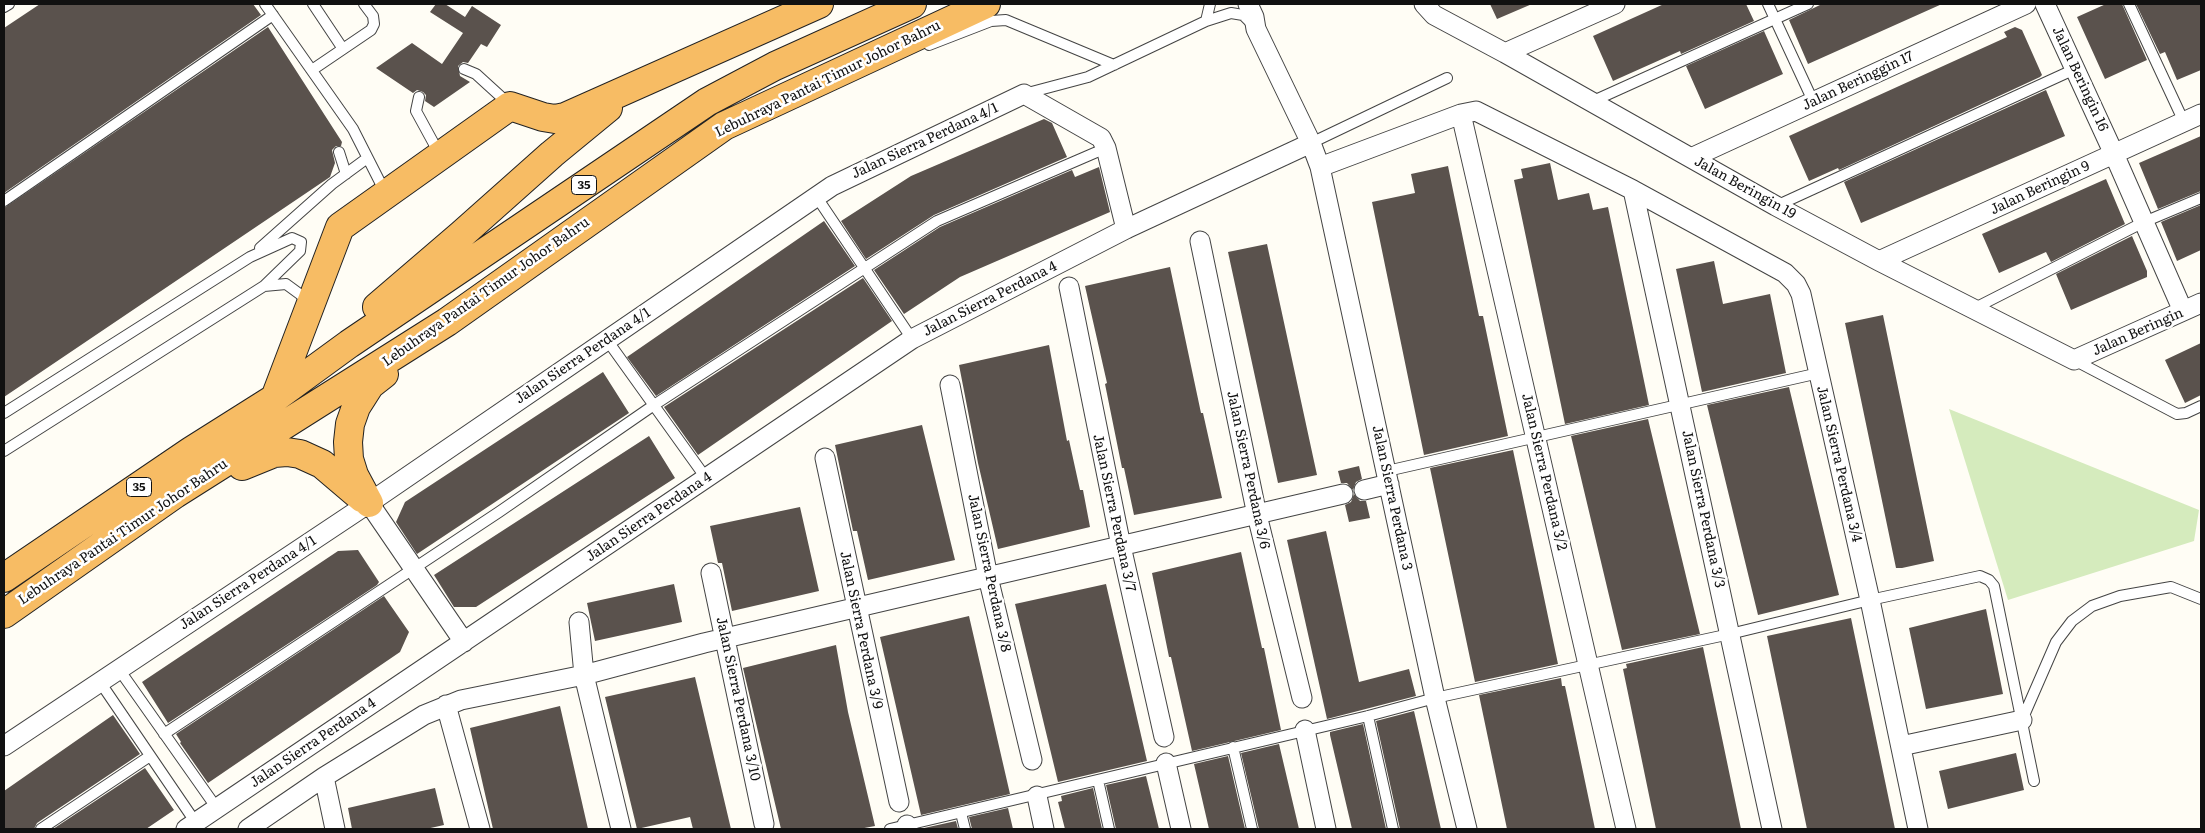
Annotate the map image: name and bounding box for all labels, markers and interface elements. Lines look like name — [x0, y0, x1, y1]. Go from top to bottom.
street label: Lebuhraya Pantai Timur Johor Bahru — [713, 17, 943, 141]
street label: Jalan Beringin 16 — [2048, 24, 2112, 134]
street label: Jalan Beringgin 17 — [1800, 48, 1916, 114]
street label: Jalan Sierra Perdana 4/1 — [849, 100, 1001, 182]
street label: Jalan Beringin 19 — [1691, 153, 1799, 223]
street label: Jalan Beringin 9 — [1988, 158, 2092, 218]
road number: 35 — [572, 176, 596, 194]
street label: Lebuhraya Pantai Timur Johor Bahru — [379, 214, 593, 370]
street label: Jalan Sierra Perdana 4 — [920, 258, 1060, 340]
street label: Jalan Sierra Perdana 4/1 — [512, 304, 654, 408]
street label: Jalan Beringin — [2090, 304, 2186, 360]
street label: Jalan Sierra Perdana 3/4 — [1813, 384, 1865, 544]
street label: Jalan Sierra Perdana 3/6 — [1223, 389, 1273, 551]
street label: Jalan Sierra Perdana 3/2 — [1518, 392, 1570, 552]
street label: Jalan Sierra Perdana 3 — [1368, 424, 1416, 572]
street label: Jalan Sierra Perdana 3/3 — [1678, 429, 1728, 589]
street label: Jalan Sierra Perdana 3/7 — [1089, 433, 1139, 593]
street label: Lebuhraya Pantai Timur Johor Bahru — [15, 456, 231, 608]
street label: Jalan Sierra Perdana 4 — [583, 469, 715, 565]
road number: 35 — [126, 478, 152, 497]
street label: Jalan Sierra Perdana 3/8 — [964, 492, 1014, 654]
street label: Jalan Sierra Perdana 4/1 — [176, 532, 320, 634]
street label: Jalan Sierra Perdana 3/9 — [836, 550, 886, 710]
street label: Jalan Sierra Perdana 3/10 — [712, 615, 764, 783]
street label: Jalan Sierra Perdana 4 — [247, 695, 379, 791]

